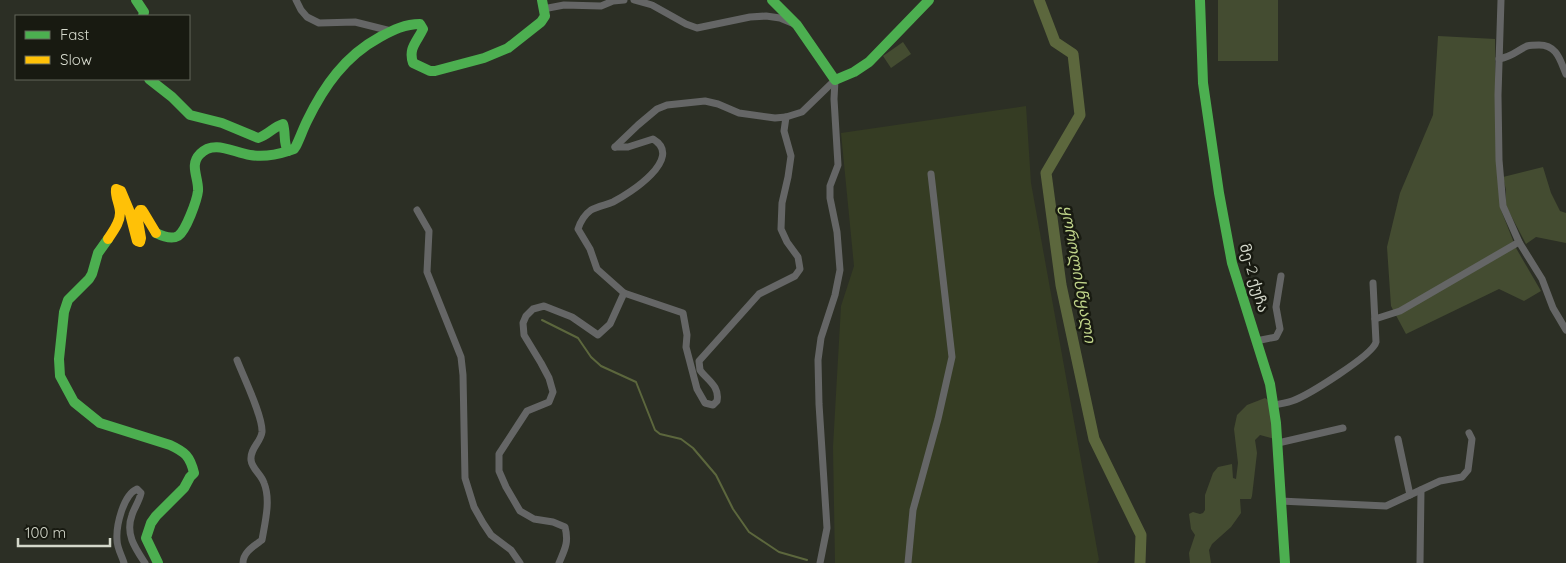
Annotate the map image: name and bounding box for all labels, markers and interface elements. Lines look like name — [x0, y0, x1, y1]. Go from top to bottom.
legend — [15, 15, 190, 80]
text: Fast — [60, 25, 89, 44]
text: Slow — [60, 50, 92, 69]
water label: ყოროლისწყალი — [1057, 204, 1101, 345]
street label: მე-2 ქუჩა — [1236, 241, 1273, 315]
scale bar — [18, 516, 110, 548]
text: 100 m — [25, 523, 66, 542]

